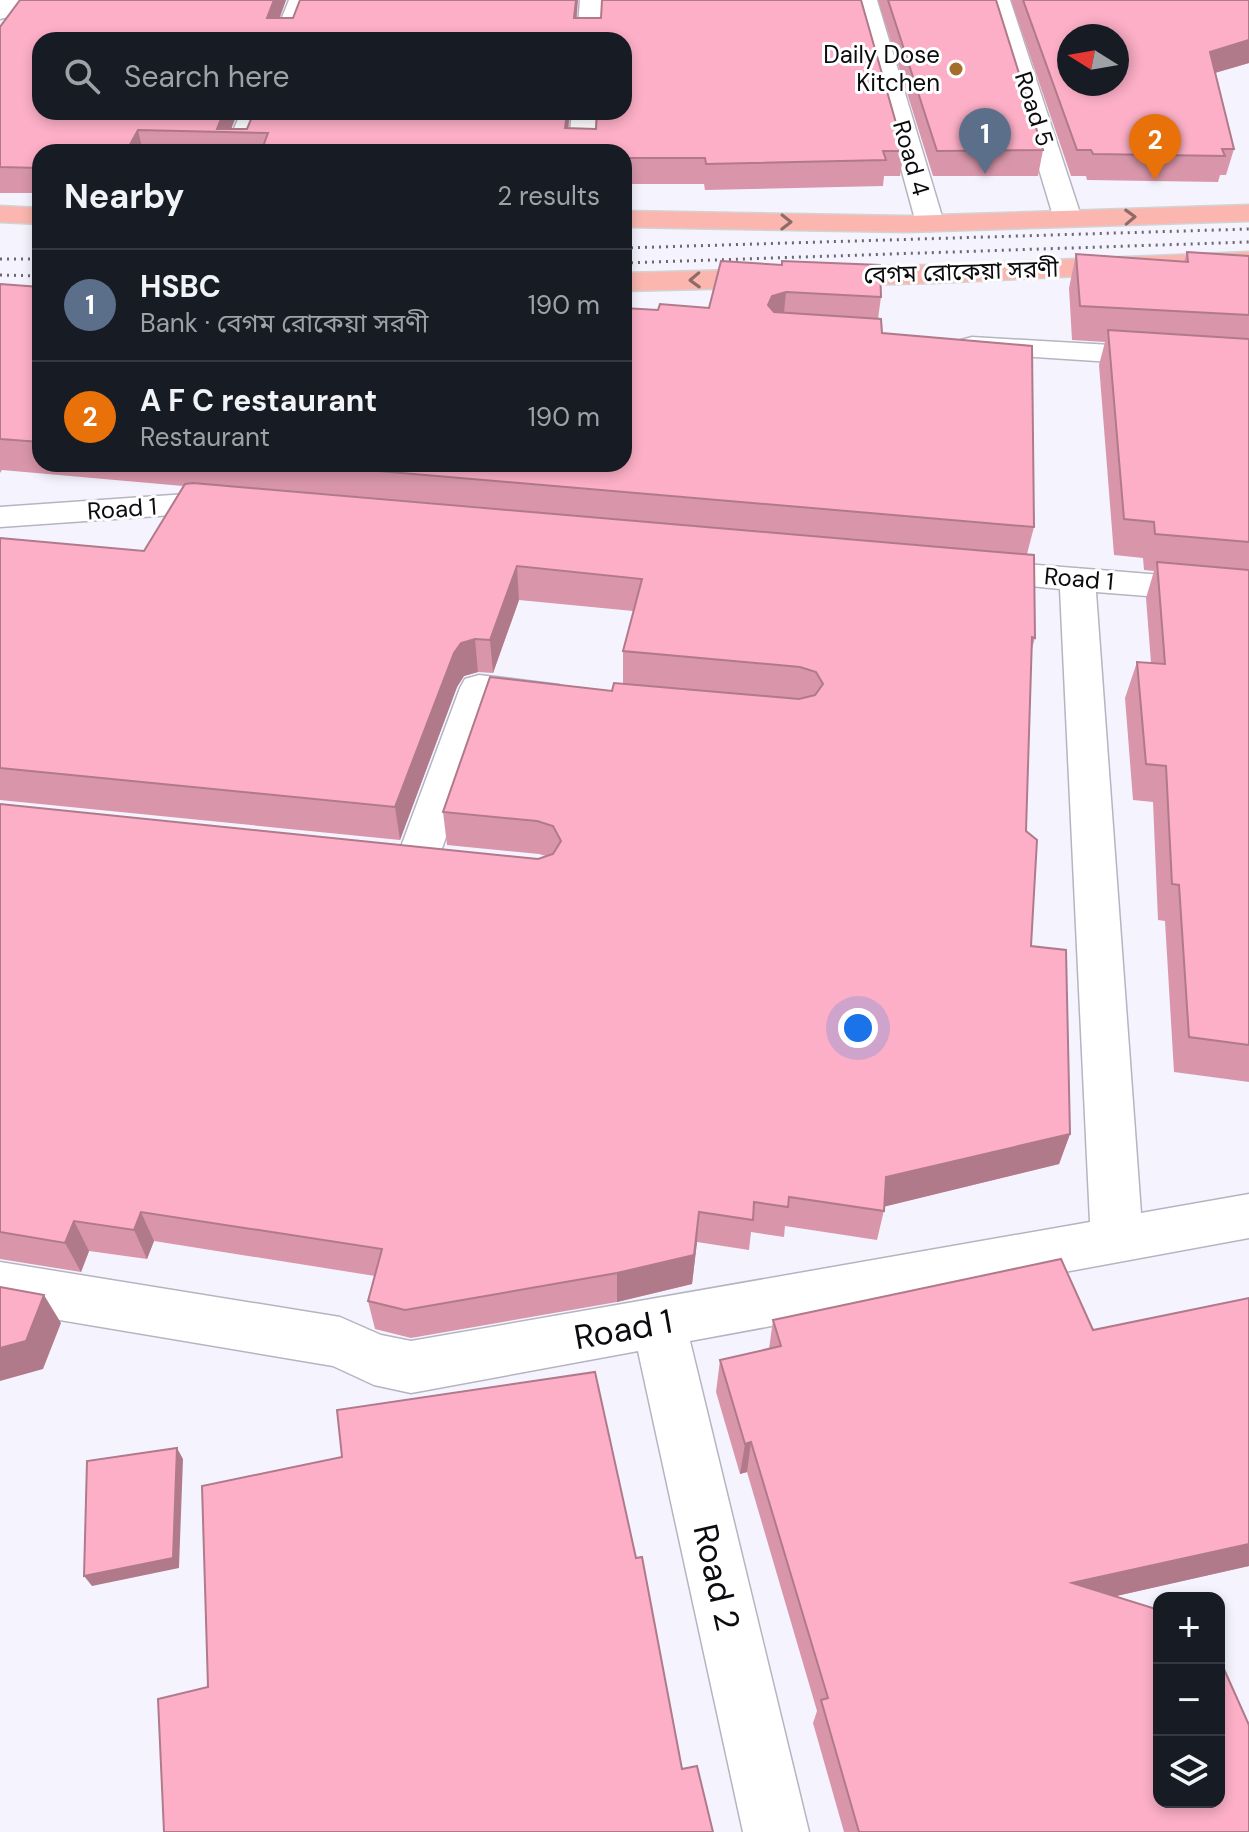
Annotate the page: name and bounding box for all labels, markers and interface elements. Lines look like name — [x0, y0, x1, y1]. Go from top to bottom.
north arrow — [1057, 24, 1129, 96]
search box — [32, 32, 632, 120]
place label: Daily Dose Kitchen — [823, 39, 940, 98]
icon: search — [60, 54, 104, 98]
text: Search here — [124, 57, 290, 96]
marker: Daily Dose Kitchen — [947, 60, 965, 78]
street label: Road 5 — [1008, 67, 1061, 150]
pin: 1 — [959, 108, 1011, 174]
pin: 2 — [1129, 114, 1181, 180]
street label: Road 4 — [886, 117, 937, 199]
text: Nearby — [64, 174, 184, 219]
text: 2 results — [497, 179, 600, 213]
one-way arrow — [1124, 208, 1137, 226]
one-way arrow — [780, 213, 793, 231]
street label: বেগম রোকেয়া সরণী — [863, 253, 1060, 290]
text: HSBC — [140, 267, 221, 306]
one-way arrow — [688, 271, 701, 289]
text: 1 — [85, 288, 95, 322]
text: 190 m — [528, 288, 600, 322]
text: Bank · বেগম রোকেয়া সরণী — [140, 306, 428, 340]
text: A F C restaurant — [140, 381, 377, 420]
text: 2 — [82, 400, 98, 434]
text: 190 m — [528, 400, 600, 434]
text: Restaurant — [140, 420, 270, 454]
street label: Road 1 — [86, 491, 158, 526]
street label: Road 1 — [1043, 560, 1115, 597]
your location — [838, 1008, 878, 1048]
street label: Road 1 — [571, 1299, 676, 1360]
street label: Road 2 — [682, 1520, 751, 1635]
map controls — [1153, 1592, 1225, 1808]
button: + — [1153, 1592, 1225, 1664]
button: − — [1153, 1664, 1225, 1736]
button: layers — [1153, 1736, 1225, 1808]

